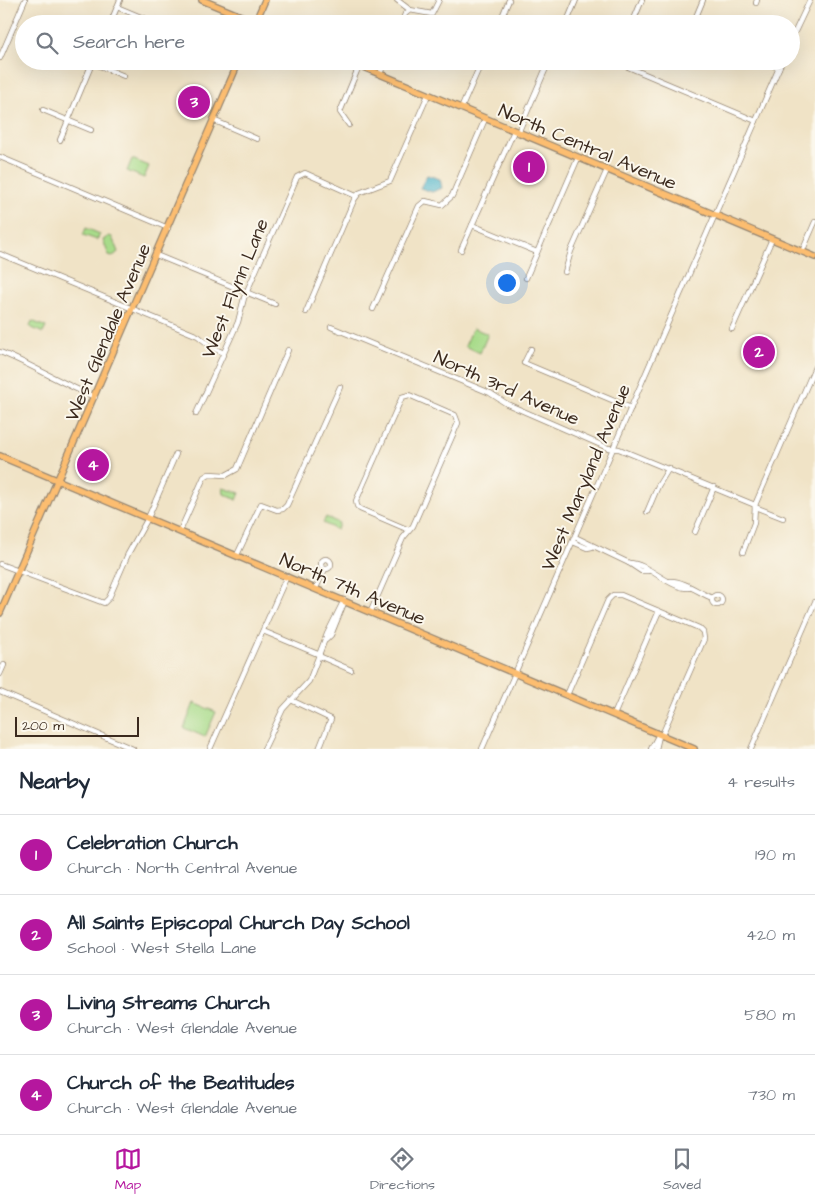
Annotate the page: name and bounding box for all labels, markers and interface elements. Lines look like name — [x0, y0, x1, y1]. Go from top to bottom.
search box — [15, 15, 800, 70]
icon: search — [33, 29, 61, 57]
text: Search here — [73, 29, 185, 56]
pin: 3 — [178, 83, 210, 121]
street label: North Central Avenue — [494, 98, 681, 197]
pin: 1 — [513, 148, 545, 186]
street label: West Flynn Lane — [195, 215, 277, 363]
street label: West Glendale Avenue — [59, 239, 158, 426]
your location — [494, 270, 520, 296]
pin: 2 — [743, 333, 775, 371]
street label: North 3rd Avenue — [429, 344, 584, 433]
street label: West Maryland Avenue — [535, 380, 639, 576]
pin: 4 — [77, 446, 109, 484]
street label: North 7th Avenue — [275, 546, 429, 632]
scale bar — [15, 714, 139, 737]
text: 200 m — [22, 716, 64, 736]
text: Nearby — [20, 767, 90, 796]
text: 4 results — [727, 771, 795, 793]
text: Celebration Church — [67, 830, 238, 857]
text: 1 — [35, 844, 37, 866]
text: 190 m — [755, 844, 795, 866]
text: Church · North Central Avenue — [67, 857, 297, 879]
text: All Saints Episcopal Church Day School — [67, 910, 410, 937]
text: 2 — [31, 924, 41, 946]
text: 420 m — [746, 924, 795, 946]
text: School · West Stella Lane — [67, 937, 256, 959]
text: Living Streams Church — [67, 990, 269, 1017]
text: 3 — [32, 1004, 40, 1026]
text: 580 m — [744, 1004, 795, 1026]
text: Church · West Glendale Avenue — [67, 1017, 297, 1039]
text: Church of the Beatitudes — [67, 1070, 294, 1097]
text: 4 — [31, 1084, 41, 1106]
text: 730 m — [748, 1084, 795, 1106]
text: Church · West Glendale Avenue — [67, 1097, 297, 1119]
tab: Map — [114, 1145, 142, 1195]
tab: Directions — [370, 1145, 435, 1195]
tab: Saved — [663, 1145, 701, 1195]

